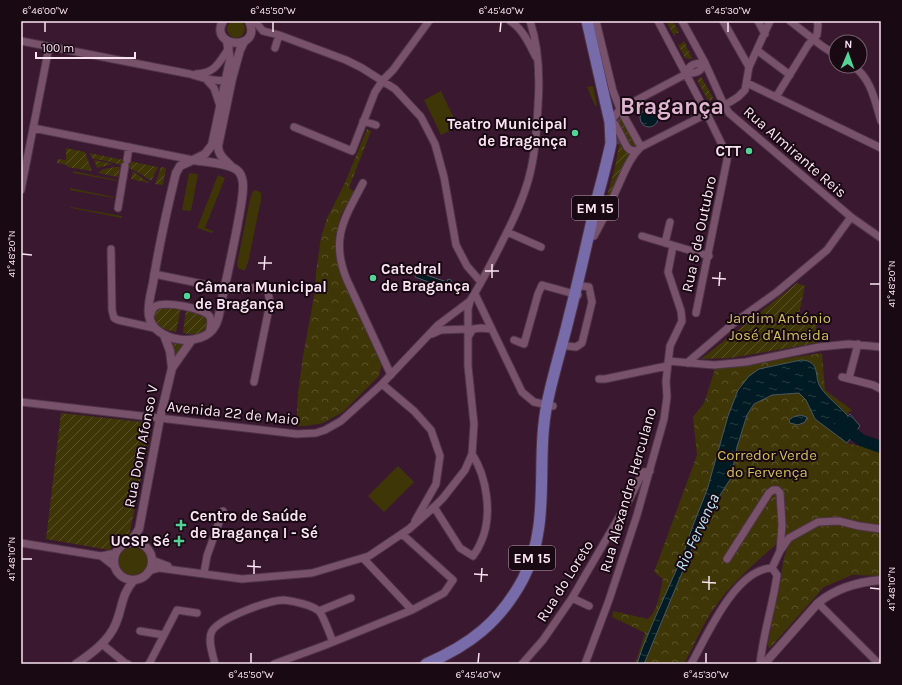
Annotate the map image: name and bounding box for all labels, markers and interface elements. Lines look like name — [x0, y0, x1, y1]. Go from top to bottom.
text: 6°46'00"W — [22, 5, 68, 17]
text: 6°45'50"W — [250, 5, 296, 17]
text: 6°45'40"W — [478, 5, 524, 17]
text: 6°45'30"W — [705, 5, 751, 17]
scale bar — [36, 34, 135, 60]
north arrow — [828, 34, 868, 74]
text: N — [844, 38, 853, 51]
text: 100 m — [42, 41, 74, 55]
district label: Bragança — [620, 93, 724, 120]
street label: Rua Almirante Reis — [740, 102, 850, 202]
place label: Teatro Municipal de Bragança — [447, 115, 567, 150]
marker: Teatro Municipal de Bragança — [570, 128, 580, 138]
place label: CTT — [716, 142, 741, 160]
marker: CTT — [744, 146, 754, 156]
street label: Rua 5 de Outubro — [678, 174, 720, 294]
road number: EM 15 — [572, 196, 618, 220]
text: 41°48'20"N — [6, 231, 18, 278]
place label: Catedral de Bragança — [381, 260, 470, 295]
text: 41°48'20"N — [886, 261, 898, 308]
marker: Catedral de Bragança — [368, 273, 378, 283]
place label: Câmara Municipal de Bragança — [195, 278, 327, 313]
marker: Câmara Municipal de Bragança — [182, 291, 192, 301]
park label: Jardim António José d'Almeida — [727, 309, 831, 344]
street label: Rua Dom Afonso V — [120, 383, 162, 509]
street label: Avenida 22 de Maio — [166, 397, 300, 429]
street label: Rua Alexandre Herculano — [596, 405, 660, 575]
park label: Corredor Verde do Fervença — [717, 446, 817, 481]
water label: Rio Fervença — [671, 490, 723, 574]
place label: Centro de Saúde de Bragança I - Sé — [190, 507, 318, 542]
marker: Centro de Saúde de Bragança I - Sé — [175, 519, 187, 531]
place label: UCSP Sé — [111, 532, 170, 550]
marker: UCSP Sé — [173, 535, 185, 547]
text: 41°48'10"N — [6, 537, 18, 581]
street label: Rua do Loreto — [533, 537, 597, 625]
road number: EM 15 — [509, 546, 555, 570]
text: 41°48'10"N — [886, 567, 898, 611]
text: 6°45'50"W — [228, 669, 274, 681]
text: 6°45'40"W — [455, 669, 501, 681]
text: 6°45'30"W — [683, 669, 729, 681]

